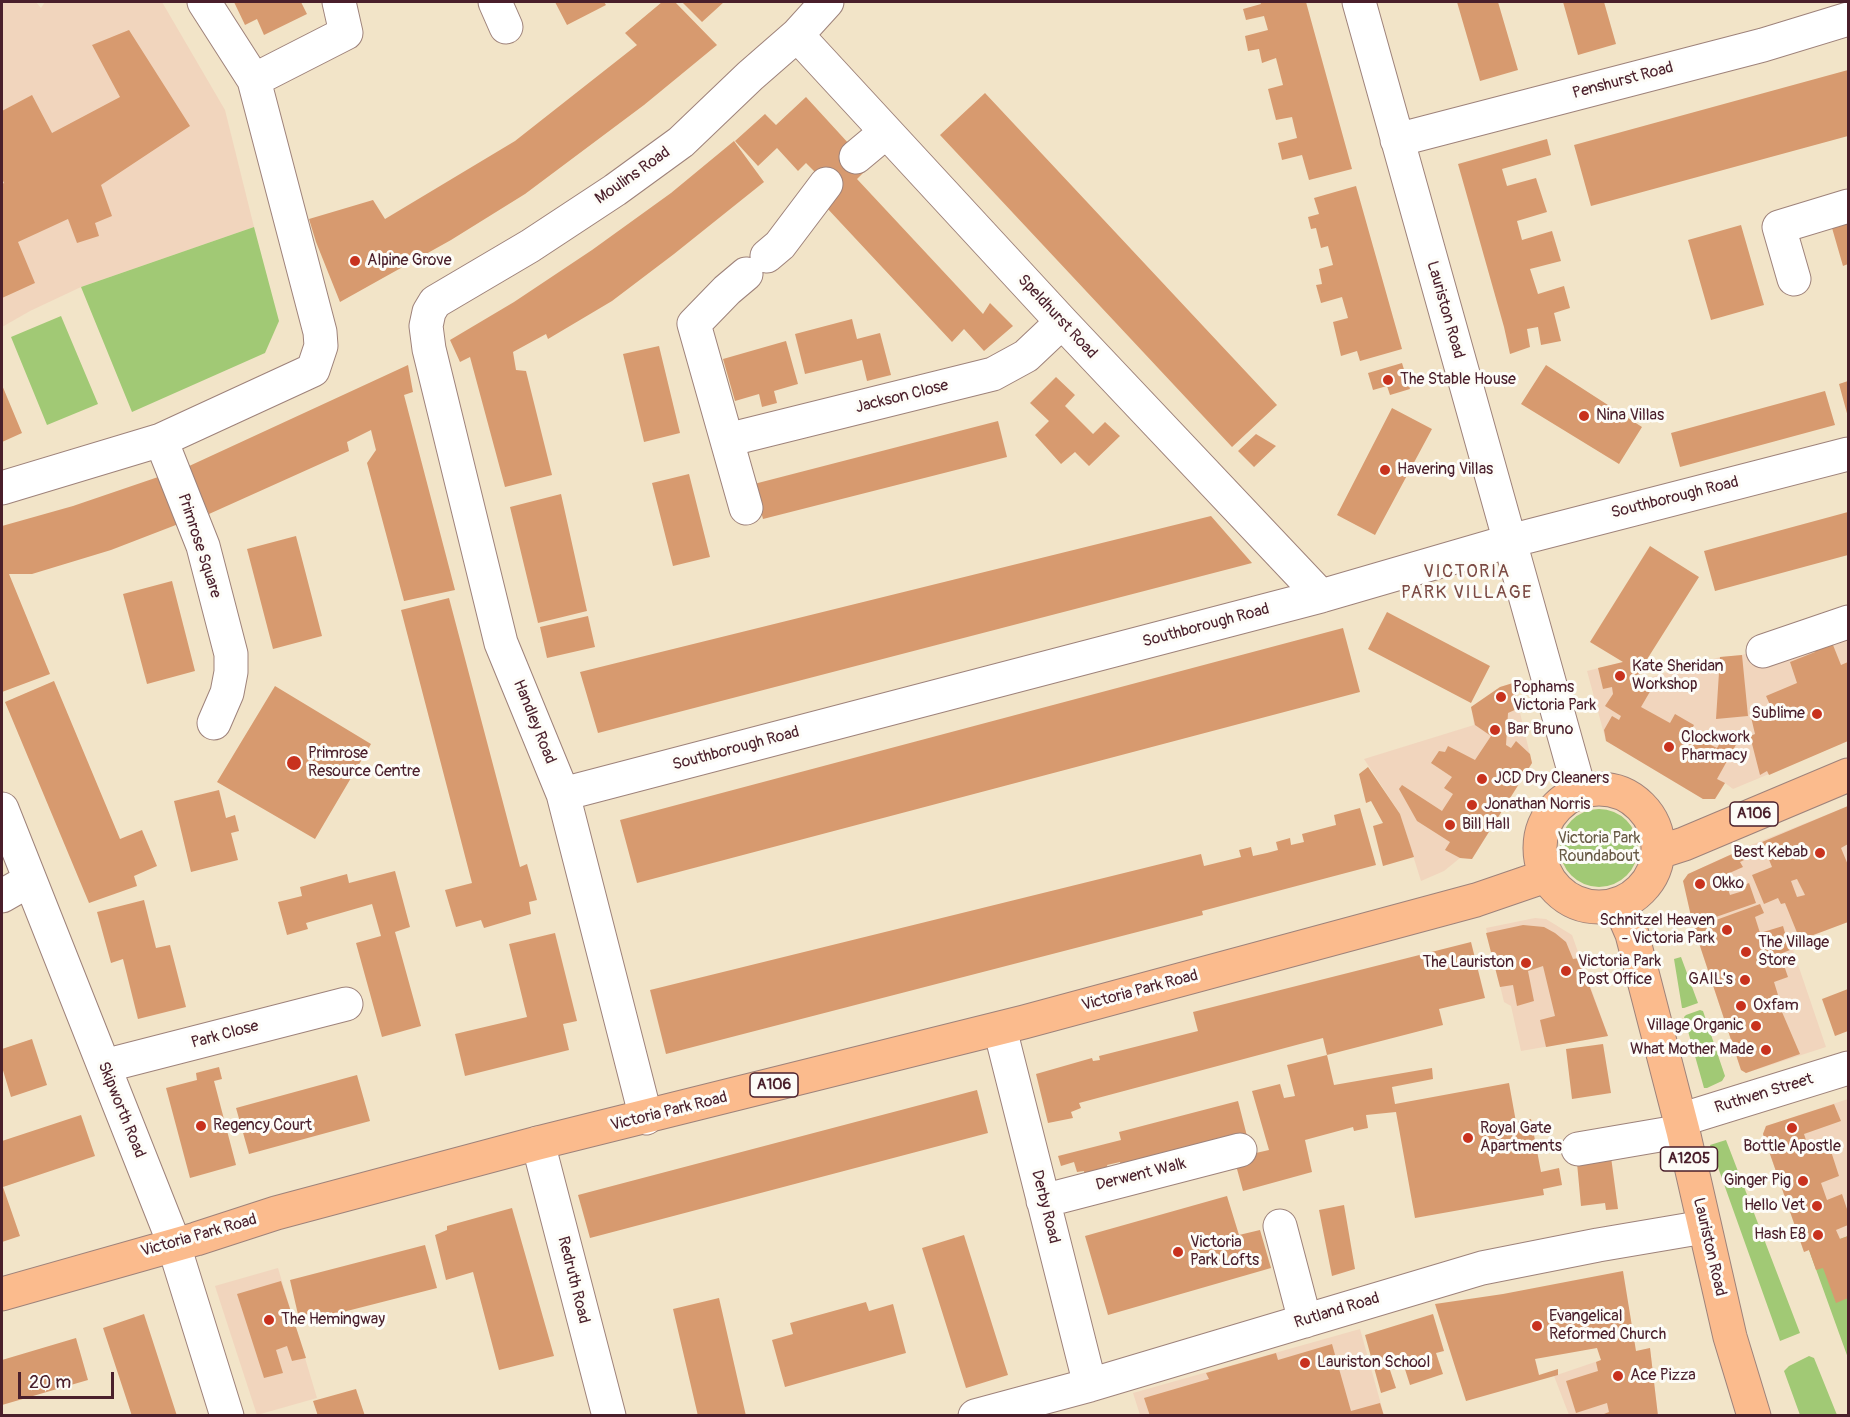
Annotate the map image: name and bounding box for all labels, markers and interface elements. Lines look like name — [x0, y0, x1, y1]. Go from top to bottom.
street label: Penshurst Road — [1570, 58, 1676, 104]
street label: Moulins Road — [592, 143, 674, 209]
place label: Alpine Grove — [367, 251, 452, 271]
marker: Alpine Grove — [348, 254, 362, 268]
street label: Lauriston Road — [1422, 259, 1468, 361]
street label: Speldhurst Road — [1013, 271, 1101, 363]
place label: The Stable House — [1400, 370, 1516, 390]
marker: The Stable House — [1381, 373, 1395, 387]
street label: Jackson Close — [853, 376, 951, 418]
place label: Nina Villas — [1596, 406, 1664, 426]
marker: Nina Villas — [1577, 409, 1591, 423]
place label: Havering Villas — [1397, 460, 1493, 480]
marker: Havering Villas — [1378, 463, 1392, 477]
street label: Southborough Road — [1609, 473, 1741, 523]
street label: Primrose Square — [173, 491, 225, 601]
district label: VICTORIA PARK VILLAGE — [1401, 561, 1533, 604]
street label: Southborough Road — [1140, 600, 1272, 652]
place label: Kate Sheridan Workshop — [1632, 657, 1724, 695]
marker: Kate Sheridan Workshop — [1613, 669, 1627, 683]
street label: Handley Road — [508, 677, 560, 767]
place label: Pophams Victoria Park — [1513, 678, 1596, 716]
marker: Pophams Victoria Park — [1494, 690, 1508, 704]
place label: Sublime — [1751, 704, 1805, 724]
marker: Sublime — [1810, 707, 1824, 721]
place label: Bar Bruno — [1507, 720, 1573, 740]
street label: Southborough Road — [670, 723, 802, 775]
marker: Bar Bruno — [1488, 723, 1502, 737]
place label: Clockwork Pharmacy — [1681, 728, 1750, 766]
marker: Clockwork Pharmacy — [1662, 740, 1676, 754]
place label: Primrose Resource Centre — [308, 744, 420, 782]
marker: Primrose Resource Centre — [285, 754, 303, 772]
place label: JCD Dry Cleaners — [1494, 769, 1609, 789]
marker: JCD Dry Cleaners — [1475, 772, 1489, 786]
place label: Jonathan Norris — [1484, 795, 1590, 815]
marker: Jonathan Norris — [1465, 798, 1479, 812]
road number: A106 — [1730, 802, 1778, 826]
place label: Bill Hall — [1462, 815, 1510, 835]
marker: Bill Hall — [1443, 818, 1457, 832]
park label: Victoria Park Roundabout — [1557, 829, 1641, 867]
place label: Best Kebab — [1733, 843, 1808, 863]
marker: Best Kebab — [1813, 846, 1827, 860]
place label: Okko — [1712, 874, 1744, 894]
marker: Okko — [1693, 877, 1707, 891]
place label: Schnitzel Heaven - Victoria Park — [1600, 911, 1715, 949]
marker: Schnitzel Heaven - Victoria Park — [1720, 923, 1734, 937]
place label: The Village Store — [1758, 933, 1829, 971]
marker: The Village Store — [1739, 945, 1753, 959]
place label: Victoria Park Post Office — [1578, 952, 1661, 990]
place label: The Lauriston — [1422, 953, 1514, 973]
marker: The Lauriston — [1519, 956, 1533, 970]
marker: Victoria Park Post Office — [1559, 964, 1573, 978]
street label: Victoria Park Road — [1080, 966, 1200, 1016]
place label: GAIL's — [1688, 970, 1733, 990]
marker: GAIL's — [1738, 973, 1752, 987]
place label: Oxfam — [1753, 996, 1799, 1016]
marker: Oxfam — [1734, 999, 1748, 1013]
place label: Village Organic — [1646, 1016, 1744, 1036]
street label: Park Close — [189, 1017, 261, 1053]
marker: Village Organic — [1749, 1019, 1763, 1033]
place label: What Mother Made — [1630, 1040, 1754, 1060]
marker: What Mother Made — [1759, 1043, 1773, 1057]
street label: Skipworth Road — [93, 1059, 149, 1161]
street label: Ruthven Street — [1712, 1070, 1816, 1118]
road number: A106 — [750, 1073, 798, 1097]
street label: Victoria Park Road — [609, 1088, 729, 1136]
place label: Regency Court — [213, 1116, 312, 1136]
marker: Regency Court — [194, 1119, 208, 1133]
place label: Royal Gate Apartments — [1480, 1119, 1562, 1157]
marker: Bottle Apostle — [1785, 1121, 1799, 1135]
marker: Royal Gate Apartments — [1461, 1131, 1475, 1145]
place label: Bottle Apostle — [1743, 1137, 1841, 1157]
road number: A1205 — [1660, 1147, 1718, 1171]
street label: Derwent Walk — [1094, 1155, 1188, 1195]
street label: Derby Road — [1027, 1168, 1063, 1246]
place label: Ginger Pig — [1724, 1171, 1791, 1191]
marker: Ginger Pig — [1796, 1174, 1810, 1188]
street label: Lauriston Road — [1688, 1196, 1730, 1298]
place label: Hello Vet — [1744, 1196, 1805, 1216]
marker: Hello Vet — [1810, 1199, 1824, 1213]
street label: Victoria Park Road — [139, 1210, 259, 1262]
place label: Hash E8 — [1754, 1225, 1806, 1245]
marker: Hash E8 — [1811, 1228, 1825, 1242]
place label: Victoria Park Lofts — [1190, 1233, 1259, 1271]
street label: Redruth Road — [553, 1234, 593, 1326]
marker: Victoria Park Lofts — [1171, 1245, 1185, 1259]
street label: Rutland Road — [1292, 1289, 1382, 1333]
place label: Evangelical Reformed Church — [1549, 1307, 1666, 1345]
place label: The Hemingway — [281, 1310, 385, 1330]
marker: The Hemingway — [262, 1313, 276, 1327]
marker: Evangelical Reformed Church — [1530, 1319, 1544, 1333]
place label: Lauriston School — [1317, 1353, 1430, 1373]
marker: Lauriston School — [1298, 1356, 1312, 1370]
scale bar — [21, 1360, 117, 1398]
place label: Ace Pizza — [1630, 1366, 1696, 1386]
marker: Ace Pizza — [1611, 1369, 1625, 1383]
text: 20 m — [29, 1371, 71, 1394]

